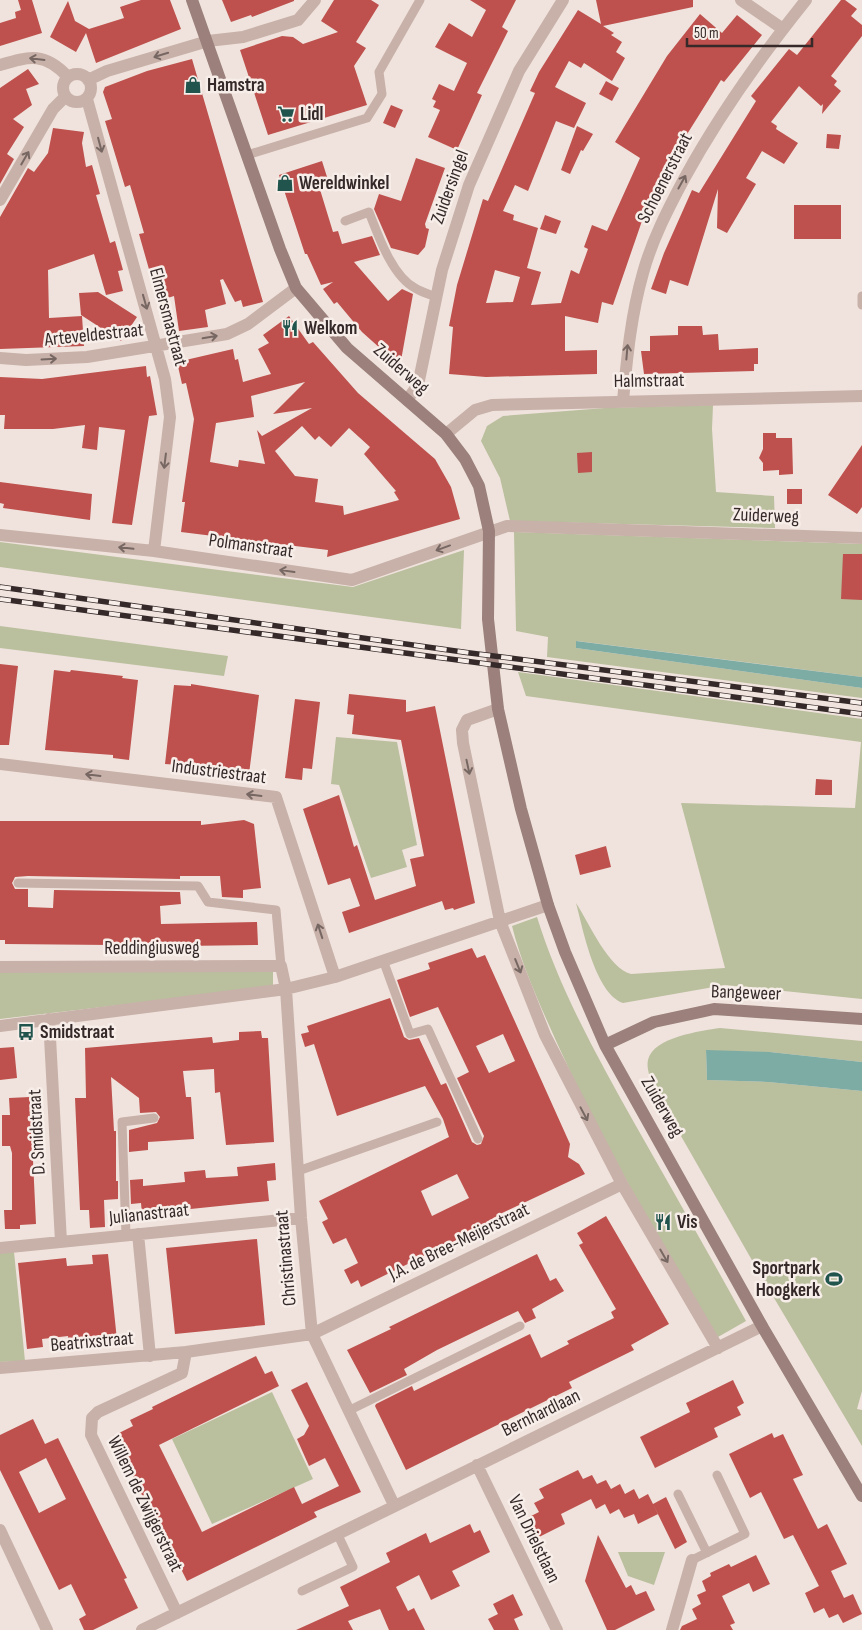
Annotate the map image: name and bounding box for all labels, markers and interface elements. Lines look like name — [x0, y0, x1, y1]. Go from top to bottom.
scale bar — [687, 15, 812, 47]
text: 50 m — [694, 24, 719, 43]
one-way arrow — [154, 50, 170, 60]
one-way arrow — [29, 54, 45, 64]
place label: Hamstra — [207, 74, 264, 97]
shop icon: Hamstra — [183, 75, 203, 95]
place label: Lidl — [300, 103, 323, 126]
supermarket icon: Lidl — [276, 104, 296, 124]
street label: Schoenerstraat — [632, 129, 698, 227]
one-way arrow — [96, 137, 106, 153]
street label: Zuidersingel — [426, 147, 474, 227]
one-way arrow — [20, 151, 30, 166]
place label: Wereldwinkel — [299, 172, 389, 195]
shop icon: Wereldwinkel — [275, 173, 295, 193]
one-way arrow — [678, 176, 688, 190]
street label: Elmersmastraat — [144, 265, 192, 369]
one-way arrow — [140, 293, 150, 309]
place label: Welkom — [304, 317, 357, 340]
street label: Arteveldestraat — [42, 318, 145, 352]
restaurant icon: Welkom — [280, 318, 300, 338]
one-way arrow — [201, 332, 217, 342]
street label: Zuiderweg — [368, 339, 434, 400]
one-way arrow — [622, 344, 632, 360]
one-way arrow — [40, 354, 56, 364]
street label: Halmstraat — [613, 369, 685, 393]
one-way arrow — [160, 452, 170, 468]
street label: Zuiderweg — [733, 503, 800, 529]
street label: Polmanstraat — [207, 529, 295, 563]
one-way arrow — [118, 543, 134, 553]
one-way arrow — [436, 544, 451, 553]
one-way arrow — [279, 565, 295, 575]
street label: Industriestraat — [170, 755, 268, 789]
one-way arrow — [463, 758, 473, 774]
one-way arrow — [85, 770, 101, 780]
one-way arrow — [246, 790, 262, 800]
one-way arrow — [314, 923, 324, 939]
street label: Reddingiusweg — [104, 937, 200, 960]
one-way arrow — [514, 958, 523, 973]
street label: Bangeweer — [710, 980, 782, 1006]
place label: Smidstraat — [40, 1021, 114, 1044]
bus stop icon: Smidstraat — [16, 1022, 36, 1042]
street label: Zuiderweg — [635, 1073, 689, 1142]
street label: D. Smidstraat — [23, 1089, 51, 1175]
one-way arrow — [580, 1106, 589, 1121]
street label: Julianastraat — [107, 1198, 190, 1230]
street label: J.A. de Bree-Meijerstraat — [384, 1198, 533, 1286]
street label: Christinastraat — [270, 1209, 302, 1307]
place label: Vis — [677, 1211, 697, 1234]
restaurant icon: Vis — [653, 1212, 673, 1232]
one-way arrow — [659, 1248, 669, 1263]
place label: Sportpark Hoogkerk — [753, 1257, 820, 1302]
sports icon: Sportpark Hoogkerk — [824, 1269, 844, 1289]
street label: Beatrixstraat — [49, 1327, 135, 1357]
street label: Bernhardlaan — [498, 1384, 584, 1442]
street label: Willem de Zwijgerstraat — [102, 1432, 188, 1576]
street label: Van Drielstlaan — [503, 1491, 565, 1587]

